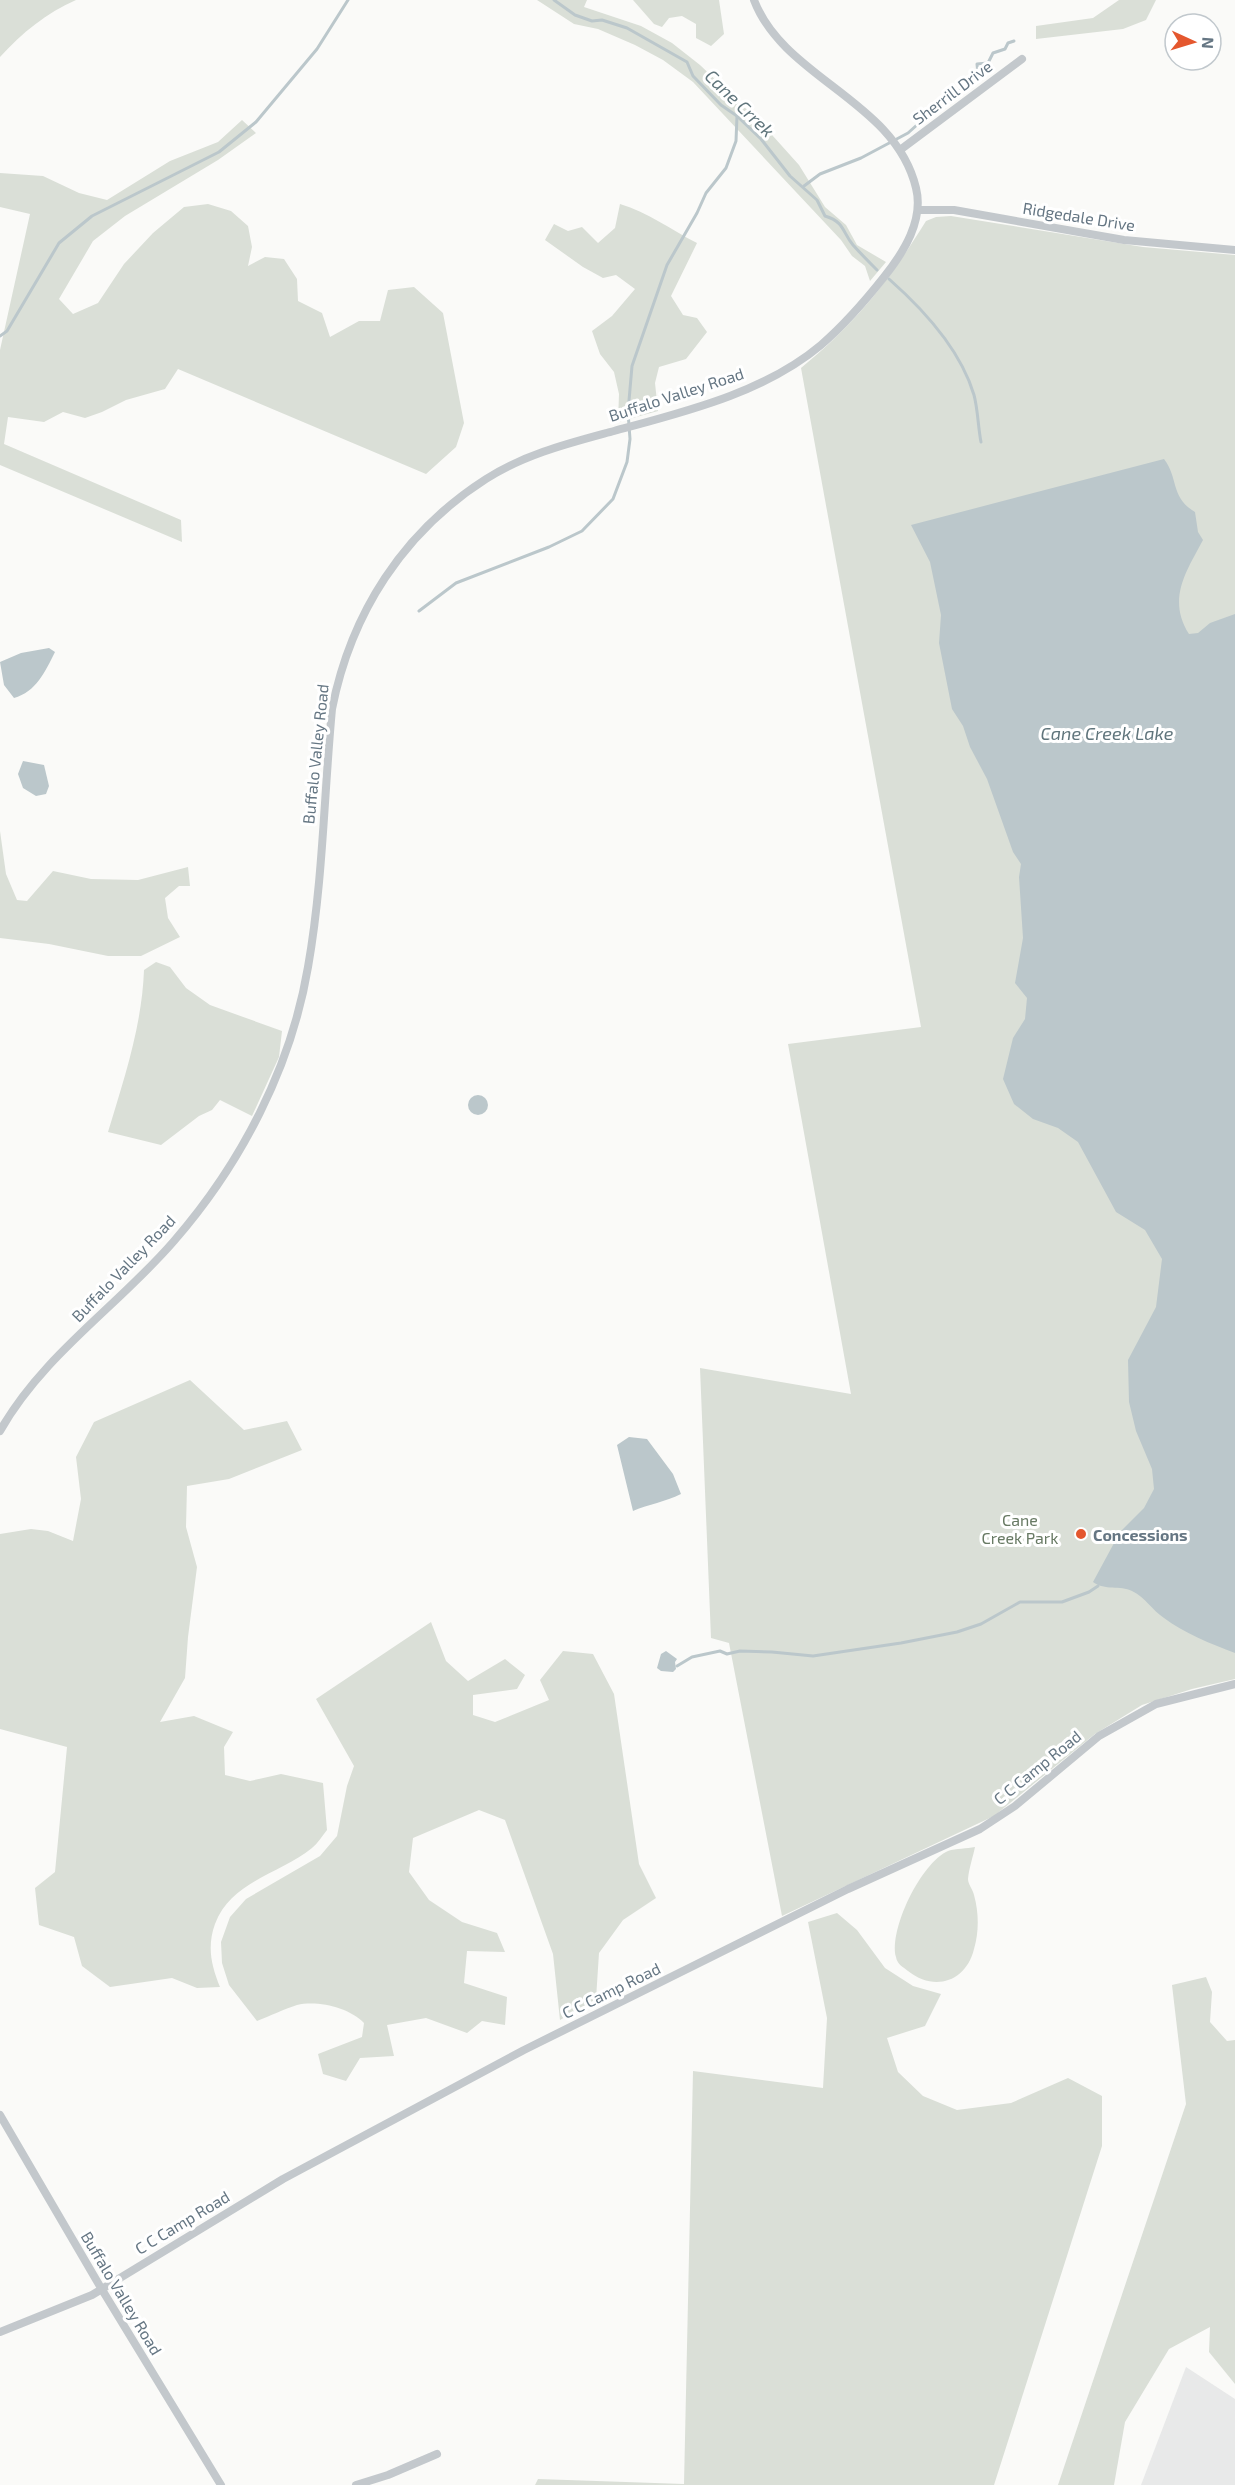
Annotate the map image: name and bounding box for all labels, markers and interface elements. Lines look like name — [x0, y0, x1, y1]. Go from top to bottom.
north arrow — [1163, 12, 1223, 72]
text: N — [1199, 37, 1218, 50]
street label: Sherrill Drive — [909, 56, 995, 128]
water label: Cane Crrek — [701, 65, 779, 141]
street label: Ridgedale Drive — [1022, 198, 1136, 234]
street label: Buffalo Valley Road — [606, 363, 746, 425]
street label: Buffalo Valley Road — [298, 683, 332, 825]
water label: Cane Creek Lake — [1041, 722, 1174, 744]
street label: Buffalo Valley Road — [67, 1211, 179, 1325]
park label: Cane Creek Park — [982, 1510, 1058, 1547]
place label: Concessions — [1093, 1525, 1188, 1544]
marker: Concessions — [1074, 1527, 1088, 1541]
street label: C C Camp Road — [989, 1726, 1085, 1808]
street label: C C Camp Road — [559, 1958, 663, 2022]
street label: C C Camp Road — [131, 2186, 233, 2258]
street label: Buffalo Valley Road — [78, 2228, 166, 2358]

